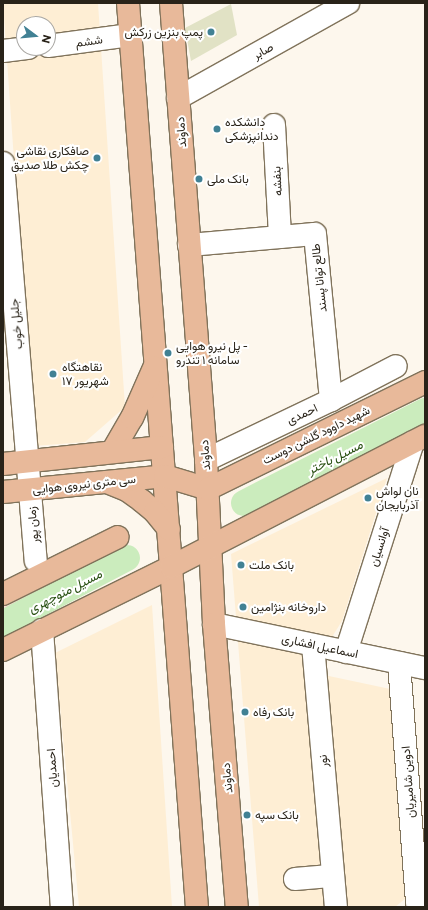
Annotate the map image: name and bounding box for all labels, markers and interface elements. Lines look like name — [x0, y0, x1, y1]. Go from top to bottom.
north arrow — [16, 16, 56, 56]
place label: پمپ بنزین زرکش — [125, 25, 203, 39]
marker: پمپ بنزین زرکش — [206, 27, 216, 37]
street label: ششم — [75, 32, 103, 50]
text: N — [40, 33, 54, 45]
street label: صابر — [250, 40, 276, 62]
place label: دانشکده دندانپزشکی — [225, 115, 279, 143]
street label: دماوند — [173, 116, 189, 148]
marker: دانشکده دندانپزشکی — [212, 124, 222, 134]
place label: صافکاری نقاشی چکش طلا صدیق — [11, 144, 89, 172]
marker: صافکاری نقاشی چکش طلا صدیق — [92, 153, 102, 163]
street label: بنفشه — [269, 166, 285, 196]
place label: بانک ملی — [207, 172, 249, 186]
marker: بانک ملی — [194, 174, 204, 184]
street label: طالع توانا پسند — [308, 243, 330, 313]
street label: جلیل خوب — [7, 298, 25, 350]
place label: پل نیرو هوایی - سامانه ۱ تندرو — [176, 339, 248, 367]
marker: پل نیرو هوایی - سامانه ۱ تندرو — [163, 348, 173, 358]
place label: نقاهتگاه ۱۷ شهریور — [62, 360, 109, 388]
marker: نقاهتگاه ۱۷ شهریور — [47, 368, 59, 380]
street label: احمدی — [284, 401, 320, 427]
street label: شهید داوود گلشن دوست — [260, 403, 372, 467]
water label: مسیل باختر — [305, 436, 365, 478]
street label: دماوند — [197, 439, 213, 471]
street label: سی متری نیروی هوایی — [32, 471, 136, 497]
place label: نان لواش آذربایجان — [376, 484, 419, 512]
marker: نان لواش آذربایجان — [363, 493, 373, 503]
street label: زمان پور — [24, 506, 42, 544]
street label: آوانسیان — [366, 526, 392, 568]
place label: بانک ملت — [249, 558, 294, 572]
marker: بانک ملت — [236, 560, 246, 570]
water label: مسیل منوچهری — [25, 566, 105, 616]
place label: داروخانه بنژامین — [251, 600, 326, 614]
marker: داروخانه بنژامین — [238, 602, 248, 612]
street label: اسماعیل افشاری — [280, 631, 360, 661]
place label: بانک رفاه — [253, 705, 294, 719]
marker: بانک رفاه — [240, 707, 250, 717]
street label: ادوین شامیریان — [398, 745, 418, 819]
street label: احمدیان — [43, 748, 61, 788]
street label: نور — [315, 754, 331, 768]
street label: دماوند — [219, 762, 235, 794]
place label: بانک سپه — [255, 808, 299, 822]
marker: بانک سپه — [242, 810, 252, 820]

